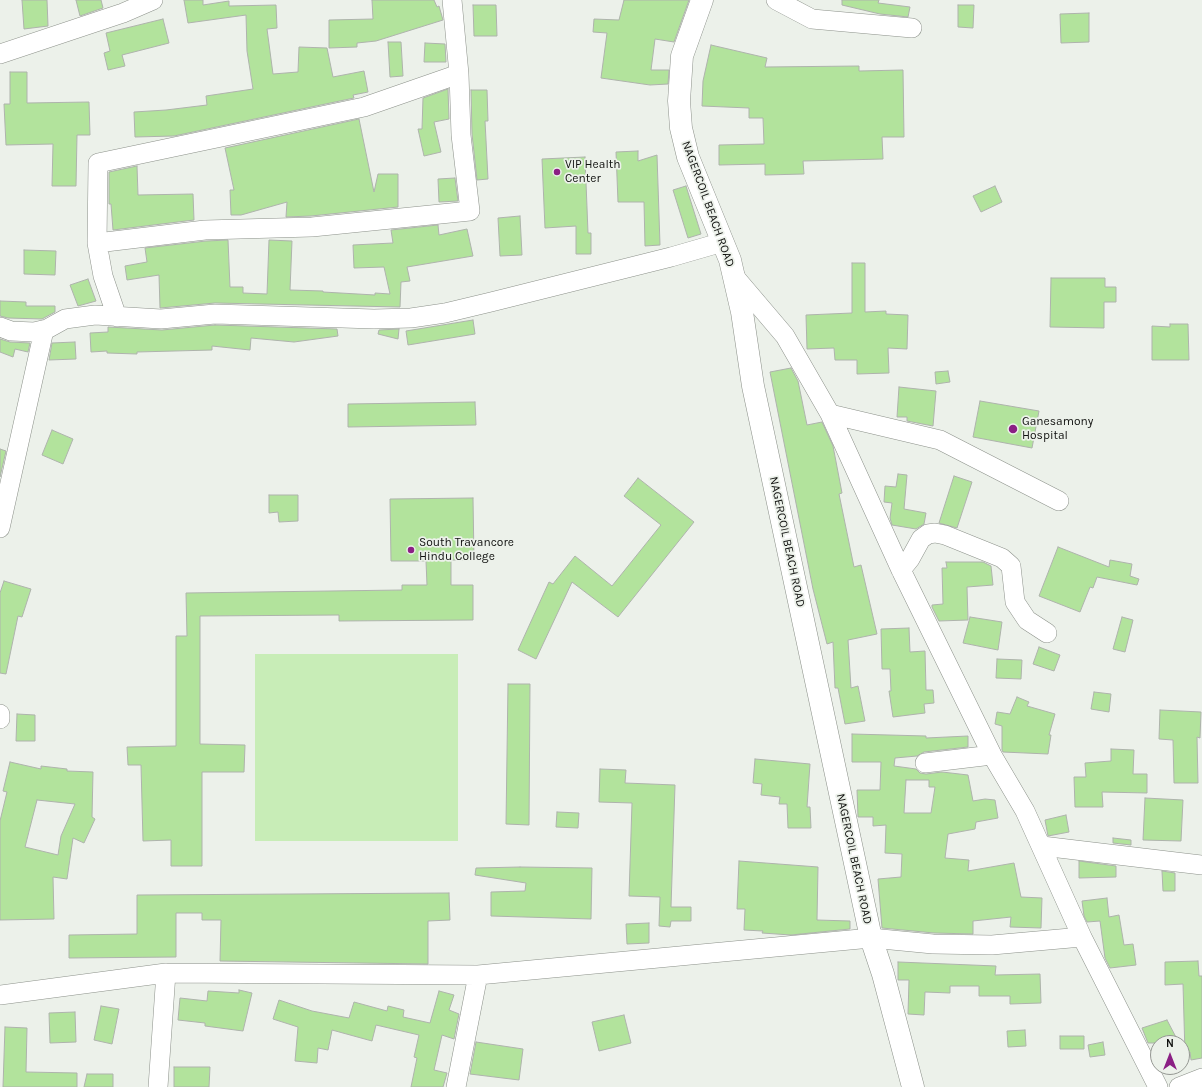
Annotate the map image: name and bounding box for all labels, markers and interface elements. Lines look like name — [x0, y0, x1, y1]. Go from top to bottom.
street label: NAGERCOIL BEACH ROAD — [678, 139, 738, 269]
place label: VIP Health Center — [565, 158, 621, 186]
marker: VIP Health Center — [552, 167, 562, 177]
place label: Ganesamony Hospital — [1022, 415, 1093, 443]
marker: Ganesamony Hospital — [1007, 423, 1019, 435]
street label: NAGERCOIL BEACH ROAD — [766, 475, 808, 609]
place label: South Travancore Hindu College — [419, 536, 514, 564]
marker: South Travancore Hindu College — [406, 545, 416, 555]
street label: NAGERCOIL BEACH ROAD — [833, 792, 875, 926]
north arrow — [1150, 1035, 1190, 1075]
text: N — [1166, 1037, 1174, 1050]

